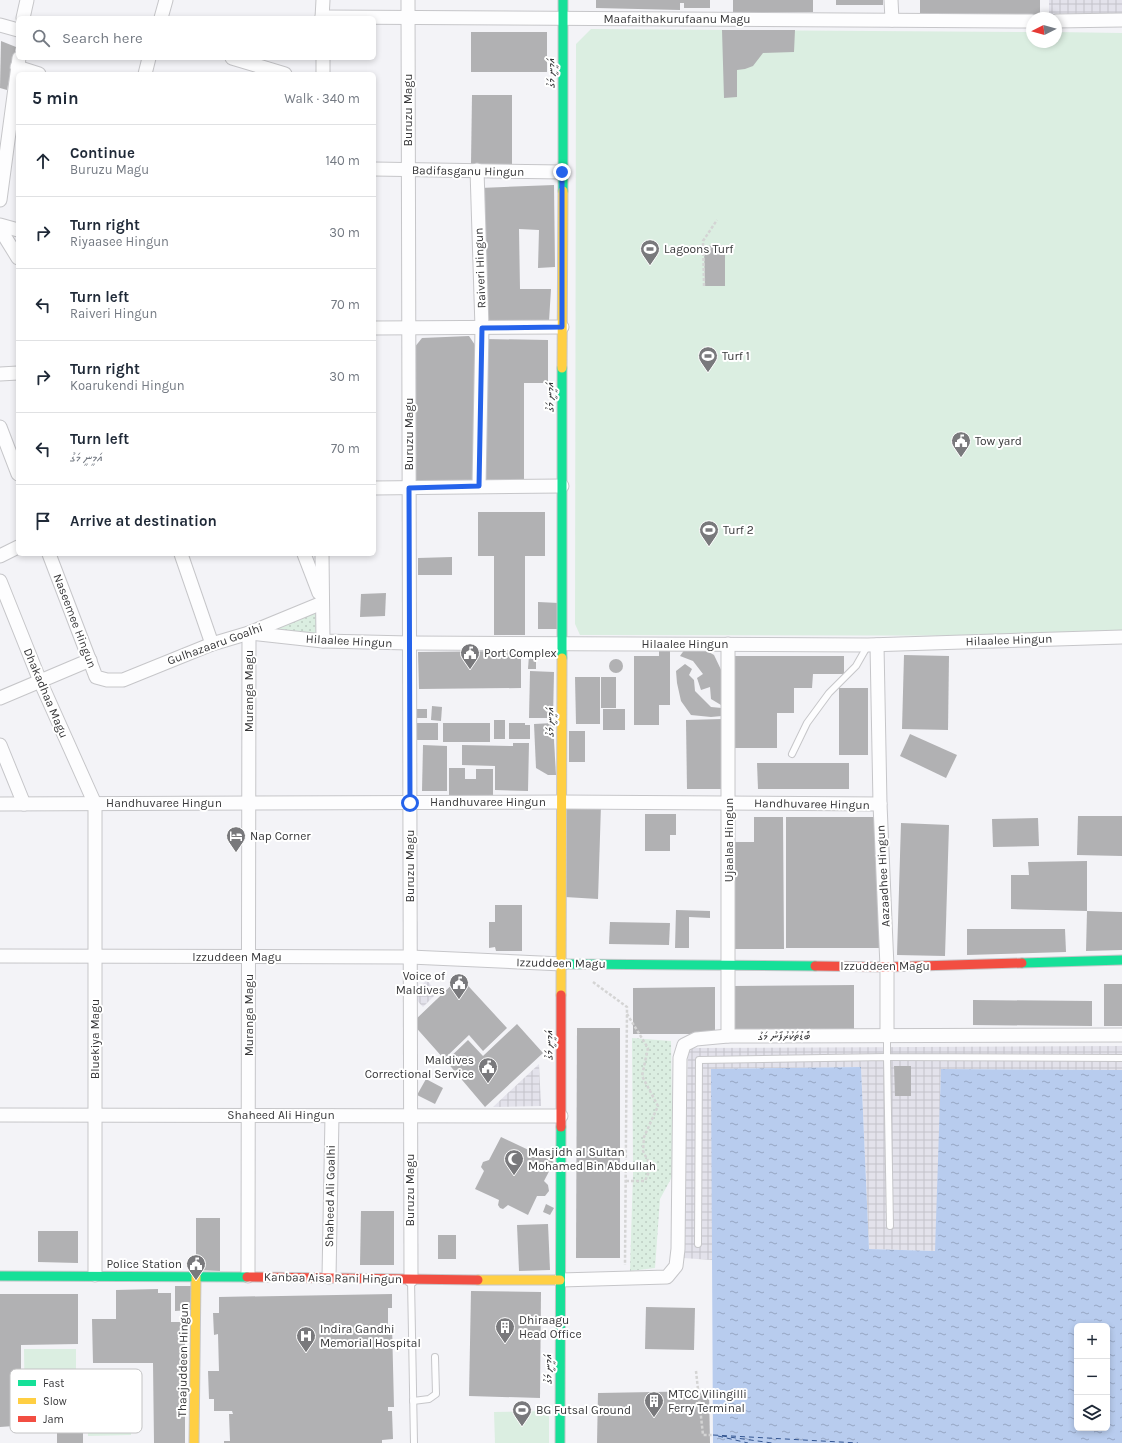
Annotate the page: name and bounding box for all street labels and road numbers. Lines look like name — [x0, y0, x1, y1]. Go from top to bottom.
street label: Maafaithakurufaanu Magu — [603, 12, 751, 26]
street label: އަމީނީ މަގު — [544, 58, 559, 89]
street label: Buruzu Magu — [401, 74, 415, 146]
street label: Badifasganu Hingun — [412, 163, 524, 179]
street label: Raiveri Hingun — [472, 227, 488, 309]
street label: އަމީނީ މަގު — [543, 382, 558, 413]
street label: Buruzu Magu — [402, 398, 416, 470]
street label: Naseemee Hingun — [51, 572, 99, 670]
street label: Gulhazaaru Goalhi — [165, 620, 265, 668]
street label: Hilaalee Hingun — [965, 631, 1053, 649]
street label: Hilaalee Hingun — [305, 632, 393, 650]
street label: Hilaalee Hingun — [642, 637, 728, 651]
street label: Dhakadhaa Magu — [21, 646, 71, 740]
street label: Muranga Magu — [242, 650, 256, 732]
street label: އަމީނީ މަގު — [543, 707, 558, 738]
street label: Handhuvaree Hingun — [430, 795, 546, 809]
street label: Handhuvaree Hingun — [106, 796, 222, 810]
street label: Handhuvaree Hingun — [754, 796, 870, 812]
street label: Ujaalaa Hingun — [722, 798, 736, 882]
street label: Aazaadhee Hingun — [873, 825, 893, 927]
street label: Buruzu Magu — [403, 830, 417, 902]
street label: Izzuddeen Magu — [192, 950, 282, 964]
street label: Izzuddeen Magu — [516, 955, 606, 971]
street label: Izzuddeen Magu — [840, 959, 930, 973]
street label: Muranga Magu — [242, 974, 256, 1056]
street label: Bluekiya Magu — [88, 999, 102, 1079]
street label: ބޮޑުތަކުރުފާނު މަގު — [757, 1029, 811, 1043]
street label: އަމީނީ މަގު — [542, 1030, 557, 1061]
street label: Shaheed Ali Hingun — [227, 1108, 335, 1122]
street label: Shaheed Ali Goalhi — [322, 1145, 338, 1247]
street label: Buruzu Magu — [403, 1154, 417, 1226]
street label: Kanbaa Aisa Rani Hingun — [264, 1270, 402, 1286]
street label: Thaajuddeen Hingun — [175, 1303, 191, 1417]
street label: އަމީނީ މަގު — [541, 1354, 556, 1385]

